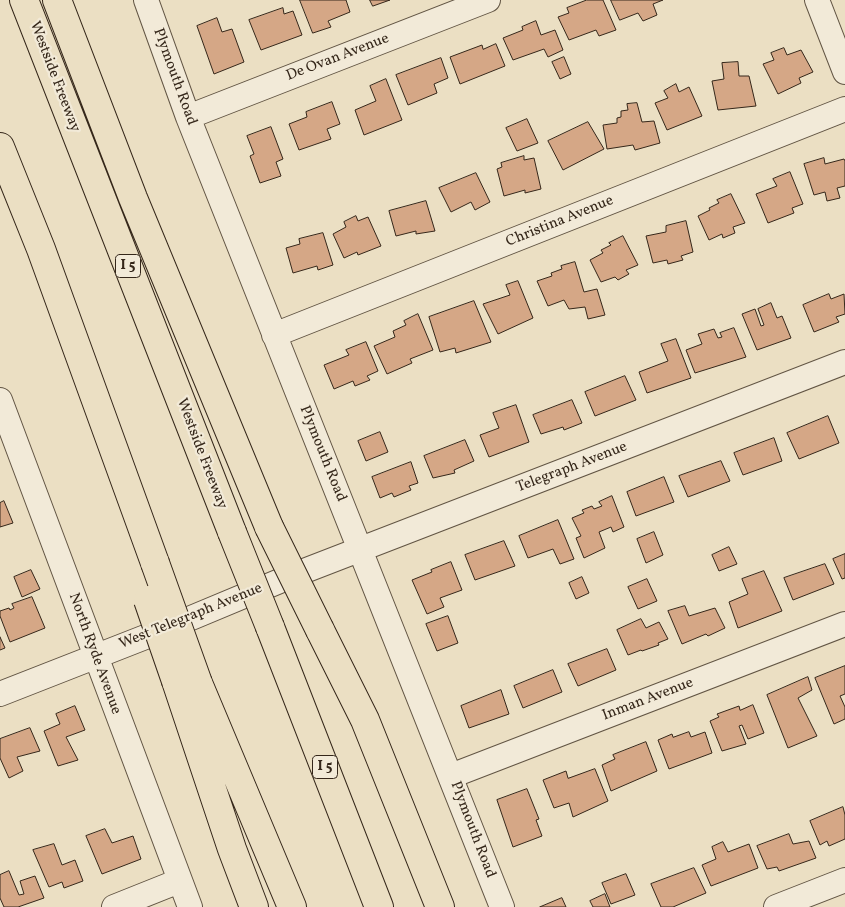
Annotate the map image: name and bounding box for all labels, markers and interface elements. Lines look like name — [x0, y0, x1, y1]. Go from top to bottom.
street label: Westside Freeway — [25, 19, 83, 135]
street label: Plymouth Road — [148, 26, 200, 128]
street label: De Ovan Avenue — [284, 30, 392, 86]
street label: Christina Avenue — [504, 192, 616, 252]
road number: I 5 — [116, 255, 140, 278]
street label: Westside Freeway — [172, 396, 230, 512]
street label: Plymouth Road — [295, 403, 349, 505]
street label: Telegraph Avenue — [514, 439, 630, 497]
street label: West Telegraph Avenue — [117, 580, 265, 654]
street label: North Ryde Avenue — [64, 591, 124, 717]
street label: Inman Avenue — [600, 674, 696, 726]
road number: I 5 — [312, 756, 338, 779]
street label: Plymouth Road — [445, 779, 499, 881]

